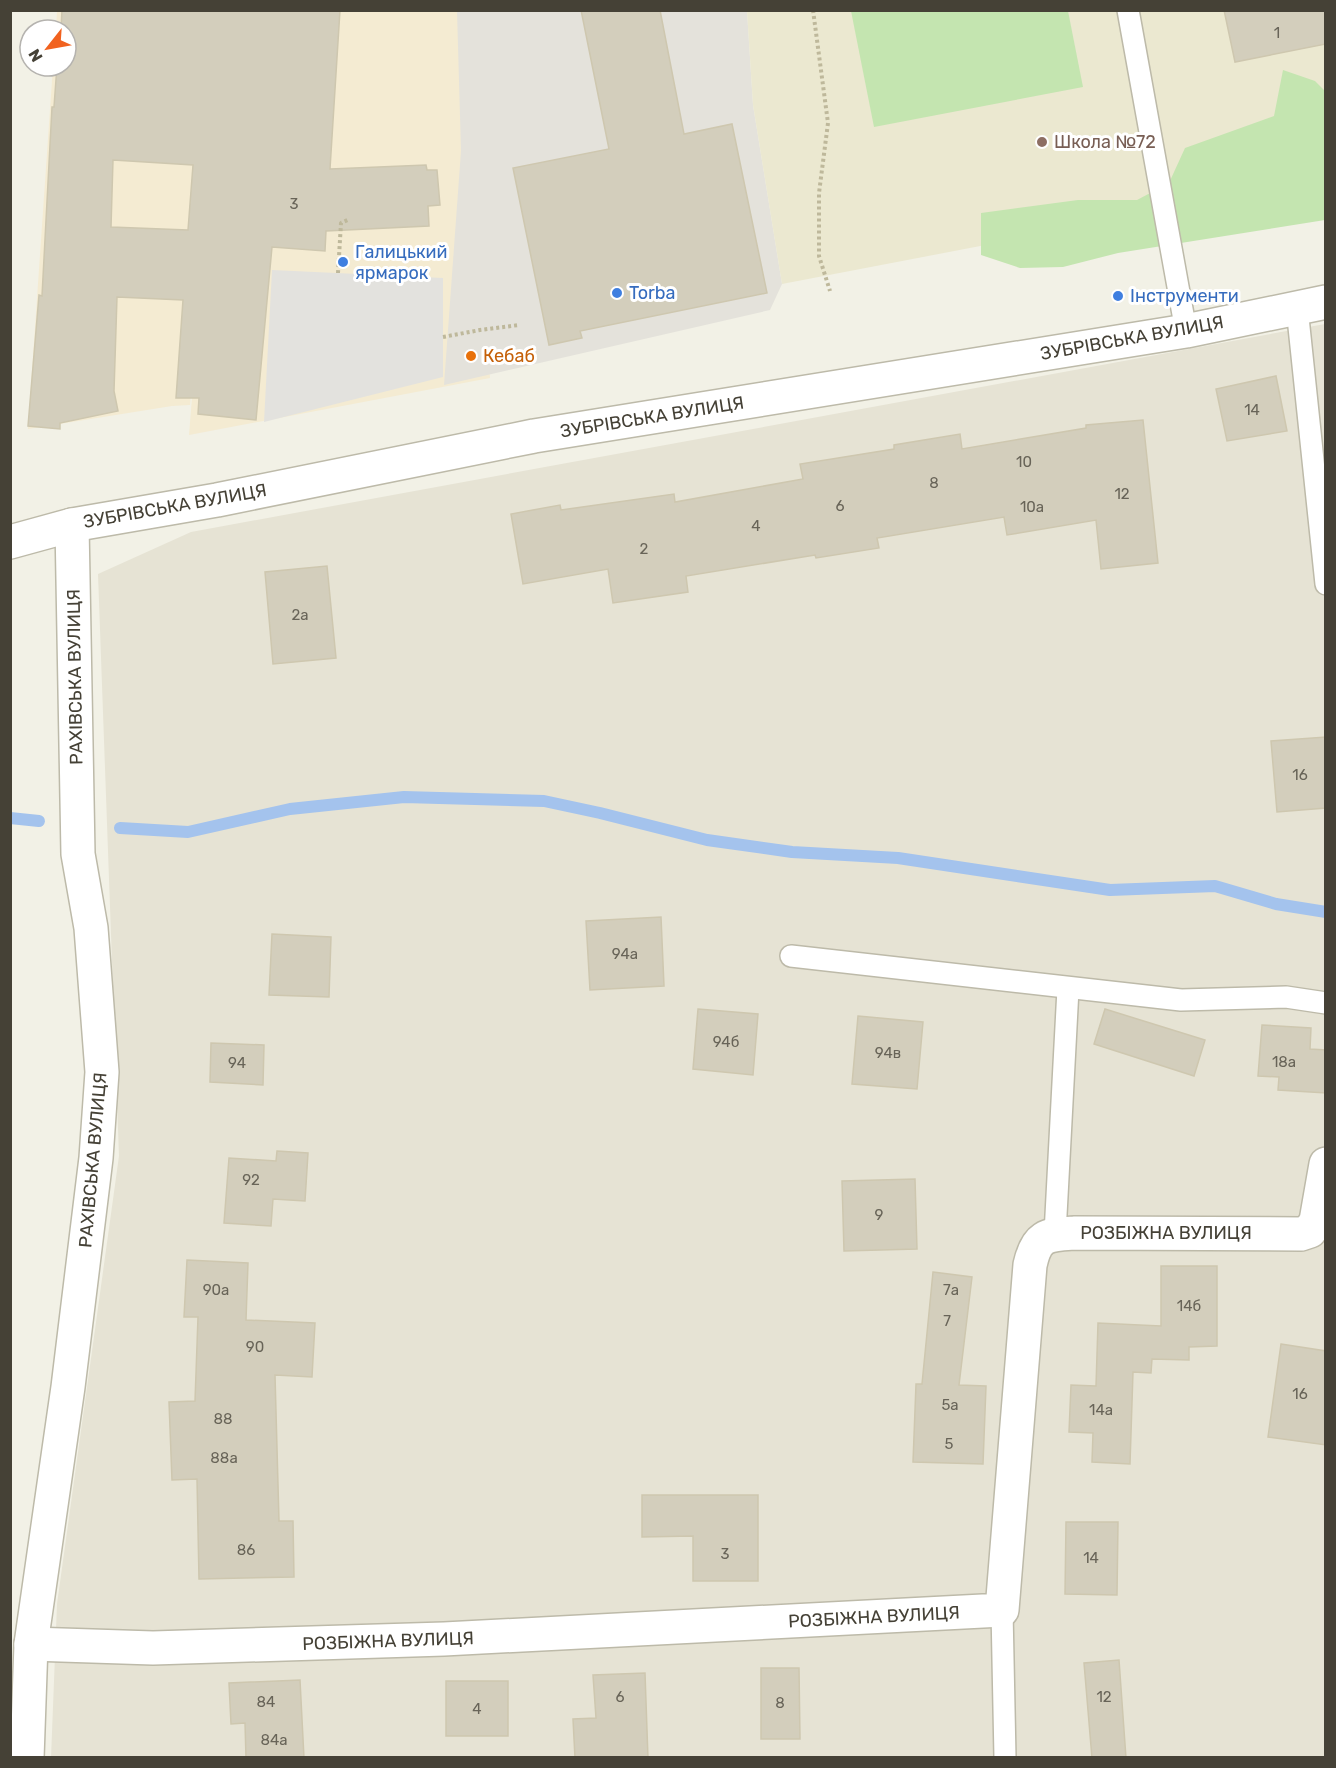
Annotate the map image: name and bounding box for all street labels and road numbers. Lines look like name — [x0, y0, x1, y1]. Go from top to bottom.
street label: ЗУБРІВСЬКА ВУЛИЦЯ — [1039, 311, 1225, 365]
street label: ЗУБРІВСЬКА ВУЛИЦЯ — [559, 392, 745, 442]
street label: ЗУБРІВСЬКА ВУЛИЦЯ — [82, 479, 268, 533]
street label: РАХІВСЬКА ВУЛИЦЯ — [62, 589, 88, 765]
street label: РАХІВСЬКА ВУЛИЦЯ — [74, 1071, 112, 1249]
street label: РОЗБІЖНА ВУЛИЦЯ — [1080, 1222, 1252, 1244]
street label: РОЗБІЖНА ВУЛИЦЯ — [788, 1602, 960, 1632]
street label: РОЗБІЖНА ВУЛИЦЯ — [302, 1627, 474, 1655]

